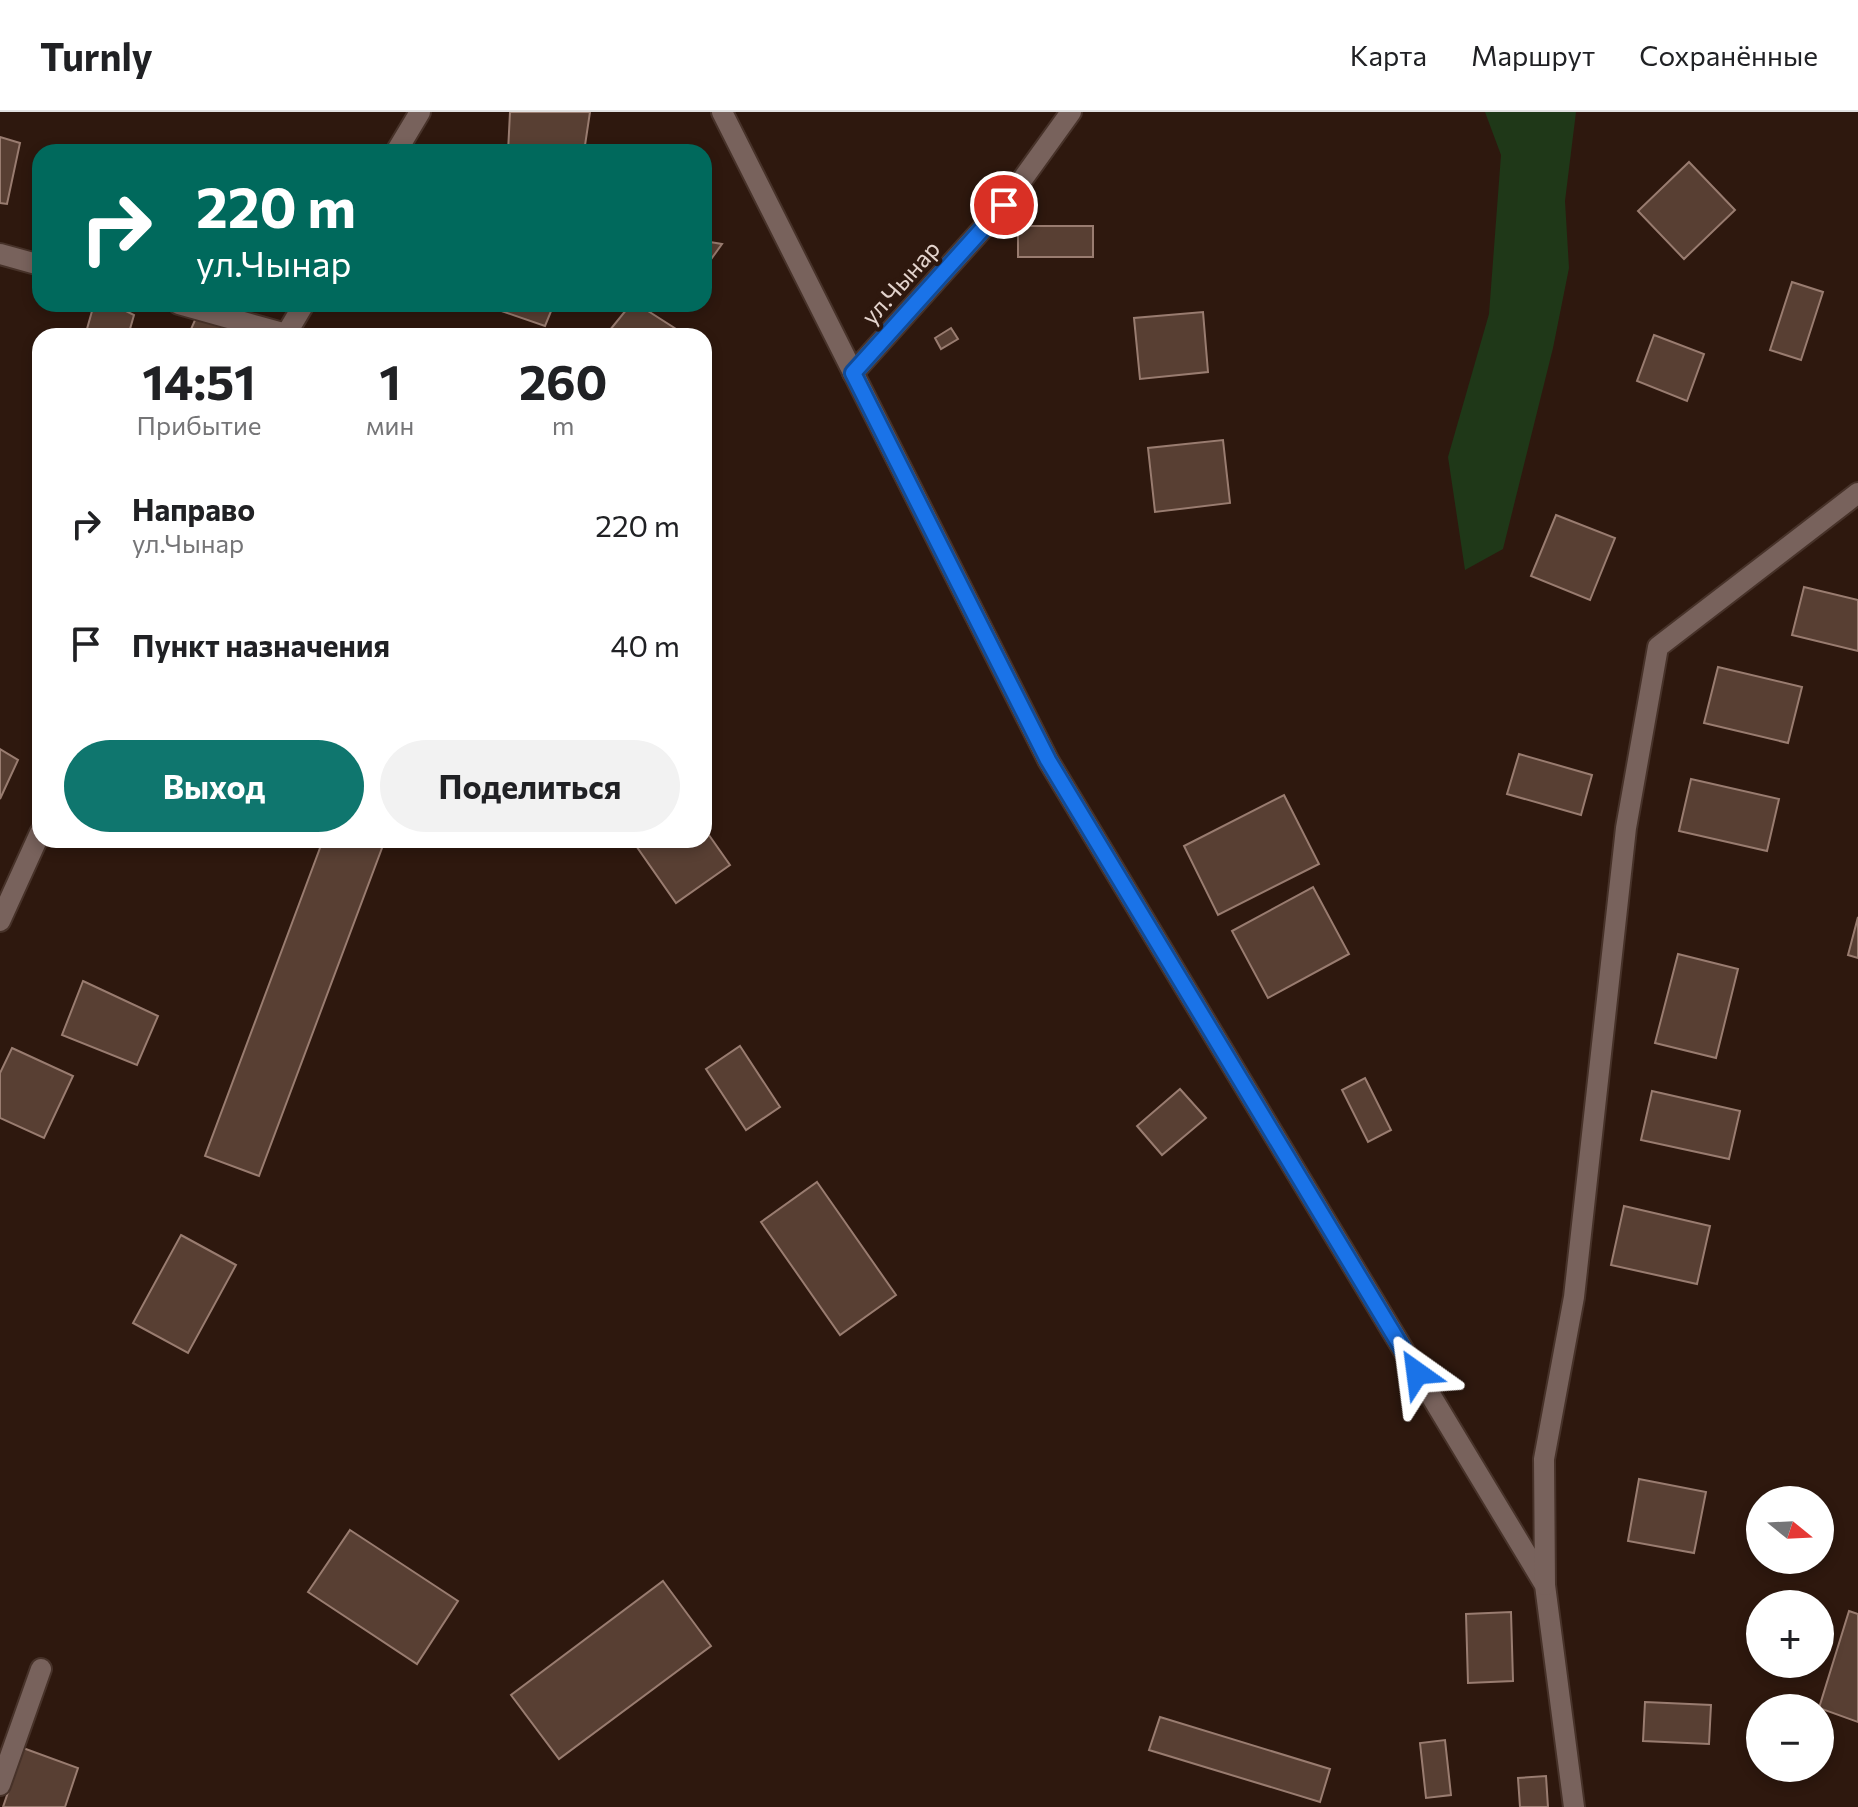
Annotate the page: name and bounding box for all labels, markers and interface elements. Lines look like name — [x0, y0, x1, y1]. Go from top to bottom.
text: Turnly — [40, 32, 153, 79]
text: Карта — [1350, 38, 1427, 72]
text: Маршрут — [1471, 38, 1595, 72]
text: Сохранённые — [1639, 38, 1818, 72]
text: 220 m — [196, 171, 356, 240]
pin — [970, 171, 1038, 239]
icon: right — [64, 176, 168, 280]
icon: arrive — [982, 183, 1026, 227]
street label: ул.Чынар — [855, 234, 945, 330]
text: ул.Чынар — [196, 240, 351, 284]
text: 14:51 — [142, 351, 256, 410]
text: 1 — [379, 351, 401, 410]
text: 260 — [519, 351, 607, 410]
text: Прибытие — [137, 409, 262, 440]
text: мин — [366, 409, 414, 440]
text: m — [552, 409, 575, 440]
text: Направо — [132, 490, 255, 527]
icon: right — [64, 502, 108, 546]
text: 220 m — [595, 506, 680, 543]
text: ул.Чынар — [132, 527, 244, 558]
icon: arrive — [64, 622, 108, 666]
text: Пункт назначения — [132, 626, 390, 663]
text: 40 m — [611, 626, 680, 663]
button: Выход — [64, 740, 364, 832]
button: Поделиться — [380, 740, 680, 832]
position arrow — [1375, 1331, 1459, 1415]
north arrow — [1746, 1486, 1834, 1574]
map controls — [1746, 1486, 1834, 1782]
button: + — [1746, 1590, 1834, 1678]
button: − — [1746, 1694, 1834, 1782]

